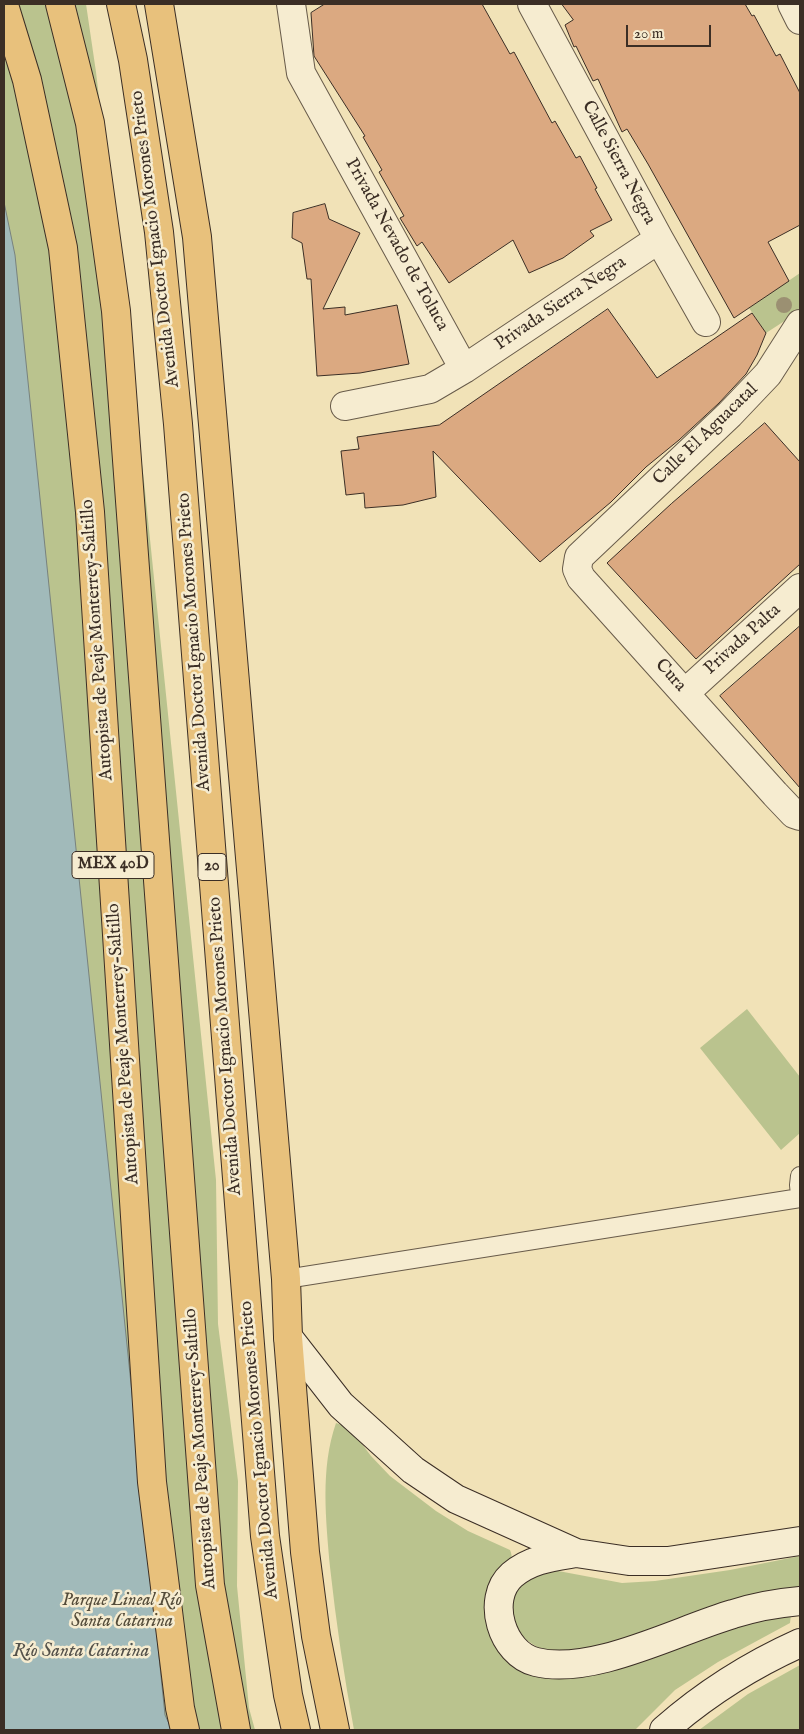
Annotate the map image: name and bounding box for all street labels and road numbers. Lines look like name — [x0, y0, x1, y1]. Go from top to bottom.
street label: Avenida Doctor Ignacio Morones Prieto — [127, 89, 185, 389]
street label: Calle Sierra Negra — [576, 97, 660, 229]
street label: Privada Nevado de Toluca — [340, 155, 452, 335]
street label: Privada Sierra Negra — [491, 252, 631, 356]
street label: Calle El Aguacatal — [649, 380, 763, 490]
street label: Avenida Doctor Ignacio Morones Prieto — [174, 492, 216, 792]
street label: Autopista de Peaje Monterrey-Saltillo — [77, 499, 119, 781]
street label: Privada Palta — [700, 600, 786, 680]
street label: Cura — [650, 655, 690, 697]
road number: MEX 40D — [72, 852, 154, 878]
road number: 20 — [198, 854, 226, 880]
street label: Avenida Doctor Ignacio Morones Prieto — [205, 896, 247, 1196]
street label: Autopista de Peaje Monterrey-Saltillo — [103, 903, 145, 1185]
street label: Avenida Doctor Ignacio Morones Prieto — [236, 1300, 284, 1600]
street label: Autopista de Peaje Monterrey-Saltillo — [180, 1308, 222, 1590]

